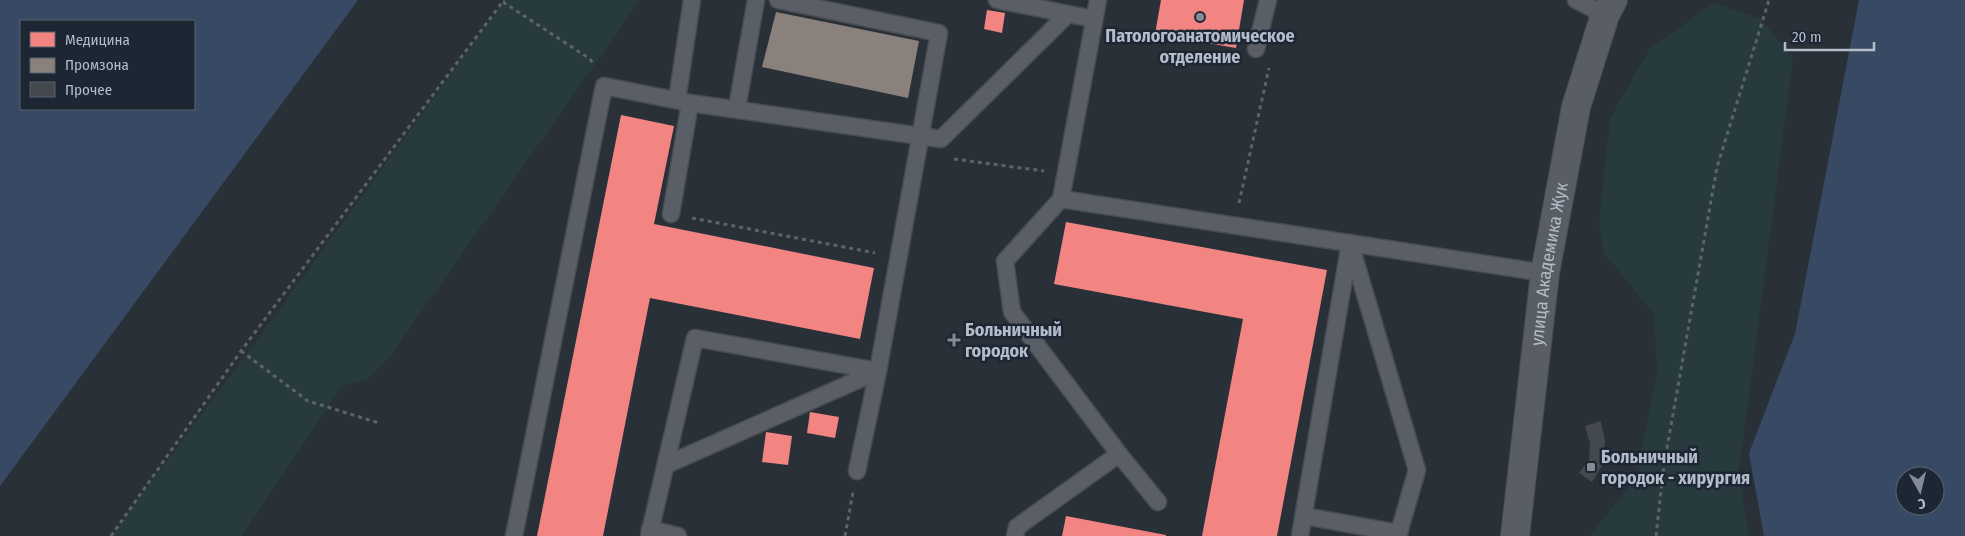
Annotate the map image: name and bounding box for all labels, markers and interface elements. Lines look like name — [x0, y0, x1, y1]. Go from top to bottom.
marker: Патологоанатомическое отделение — [1194, 11, 1206, 23]
legend — [20, 20, 195, 110]
scale bar — [1785, 20, 1874, 52]
place label: Патологоанатомическое отделение — [1105, 25, 1295, 68]
text: 20 m — [1792, 28, 1822, 46]
text: Медицина — [65, 31, 130, 49]
text: Промзона — [65, 56, 129, 74]
text: Прочее — [65, 81, 112, 99]
street label: улица Академика Жук — [1526, 180, 1573, 347]
place label: Больничный городок — [965, 319, 1062, 362]
marker: Больничный городок — [947, 333, 961, 347]
place label: Больничный городок - хирургия — [1601, 446, 1750, 489]
marker: Больничный городок - хирургия — [1585, 461, 1597, 473]
north arrow — [1895, 466, 1945, 516]
text: С — [1916, 494, 1927, 512]

